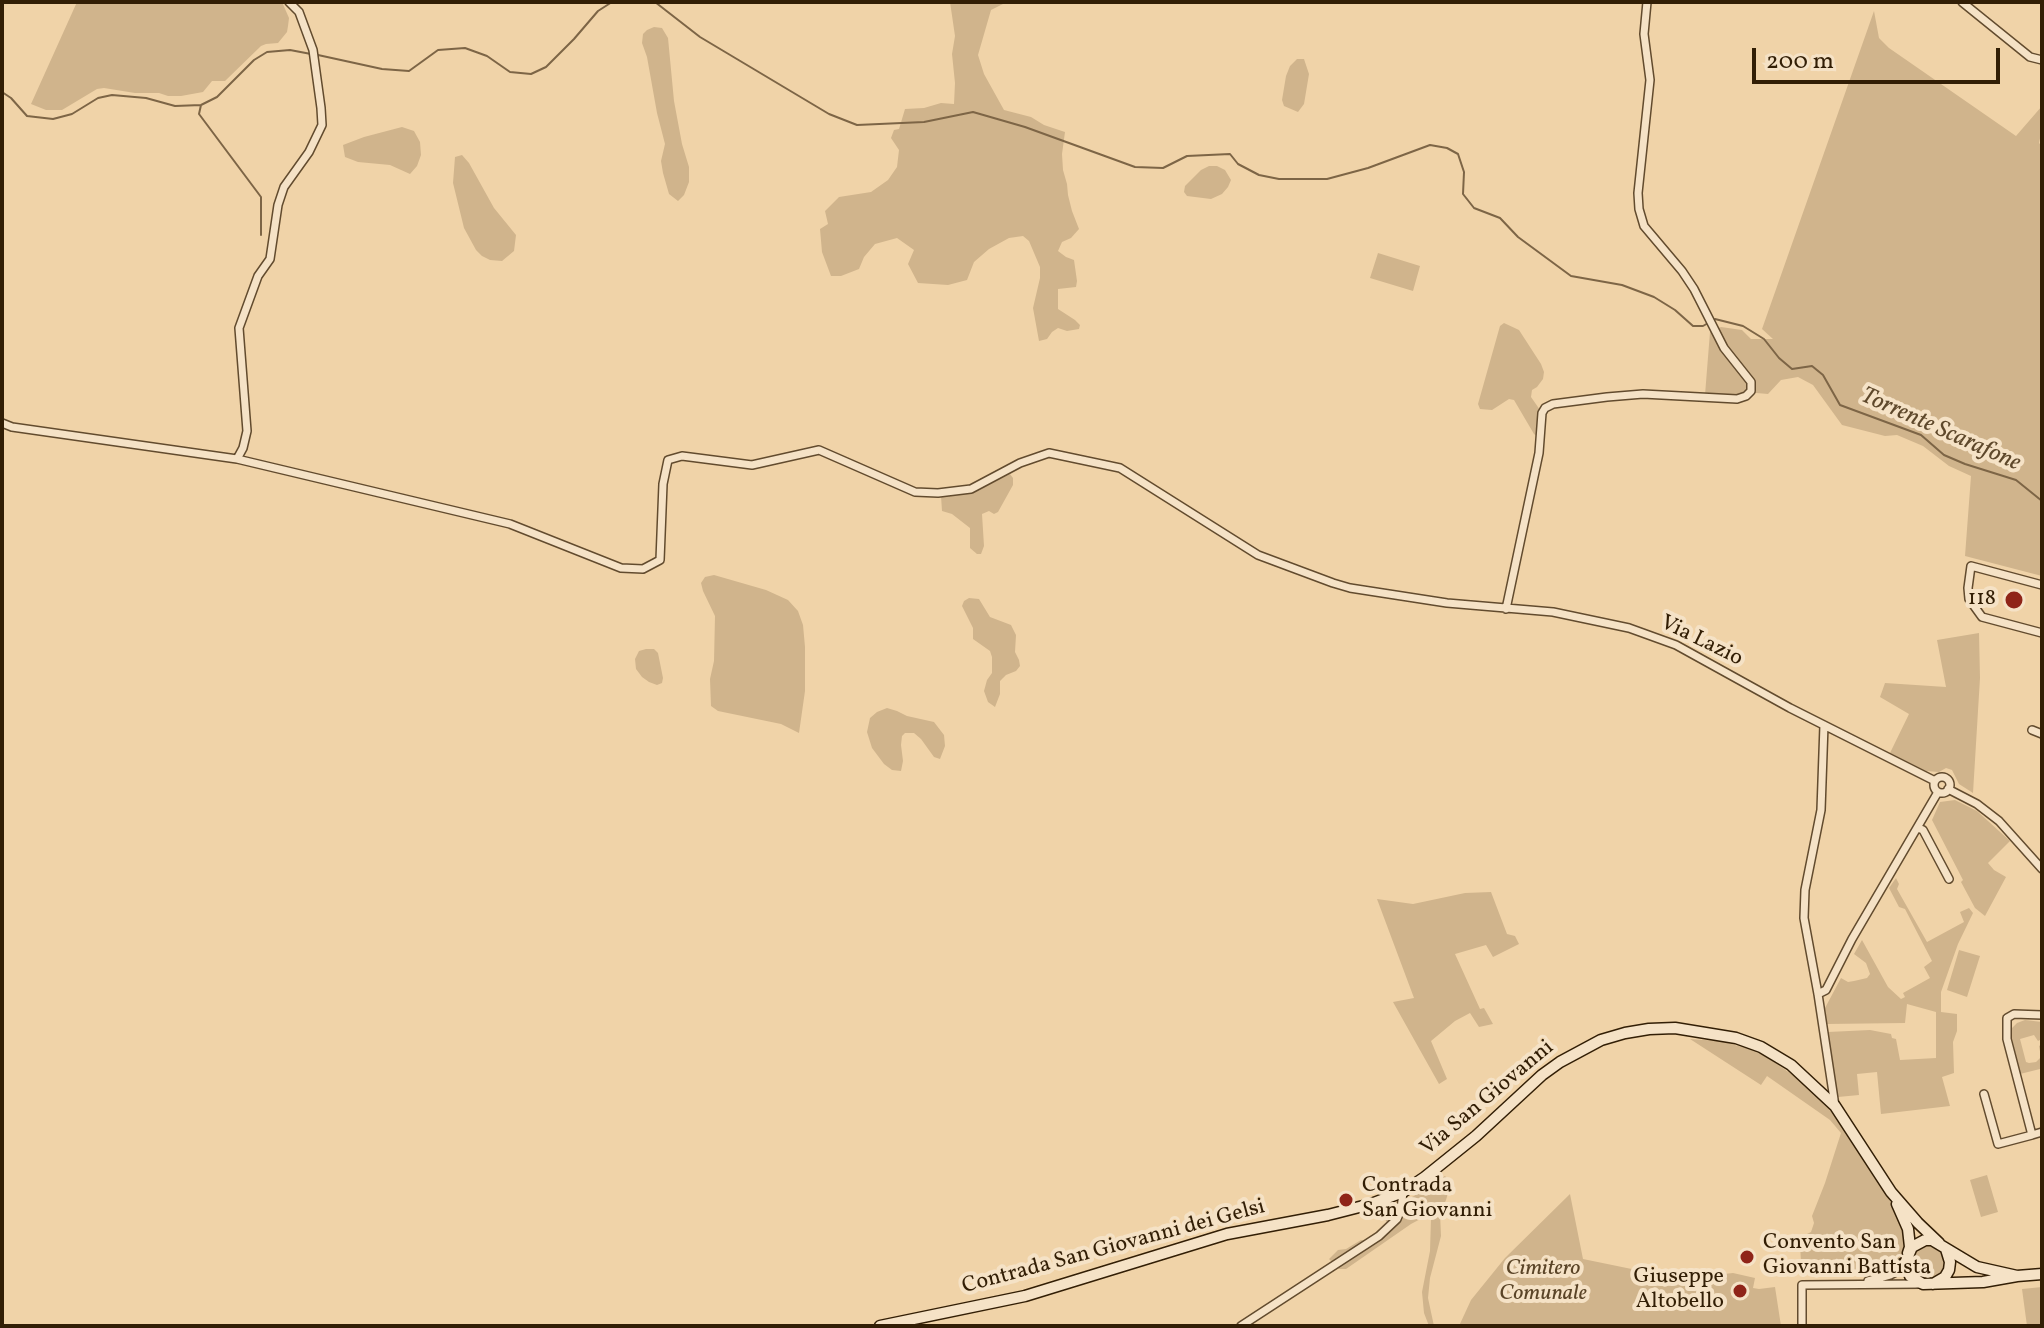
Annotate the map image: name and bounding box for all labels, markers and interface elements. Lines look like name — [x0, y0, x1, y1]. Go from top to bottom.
scale bar — [1756, 32, 2004, 82]
text: 200 m — [1766, 45, 1834, 79]
water label: Torrente Scarafone — [1856, 383, 2024, 479]
place label: 118 — [1968, 587, 1996, 613]
marker: 118 — [2003, 589, 2025, 611]
street label: Via Lazio — [1655, 611, 1747, 673]
street label: Via San Giovanni — [1416, 1035, 1560, 1163]
place label: Contrada San Giovanni — [1362, 1174, 1492, 1226]
marker: Contrada San Giovanni — [1337, 1191, 1355, 1209]
street label: Contrada San Giovanni dei Gelsi — [960, 1195, 1268, 1301]
place label: Convento San Giovanni Battista — [1763, 1231, 1931, 1282]
marker: Convento San Giovanni Battista — [1738, 1248, 1756, 1266]
park label: Cimitero Comunale — [1499, 1257, 1587, 1308]
place label: Giuseppe Altobello — [1633, 1265, 1724, 1316]
marker: Giuseppe Altobello — [1731, 1282, 1749, 1300]

